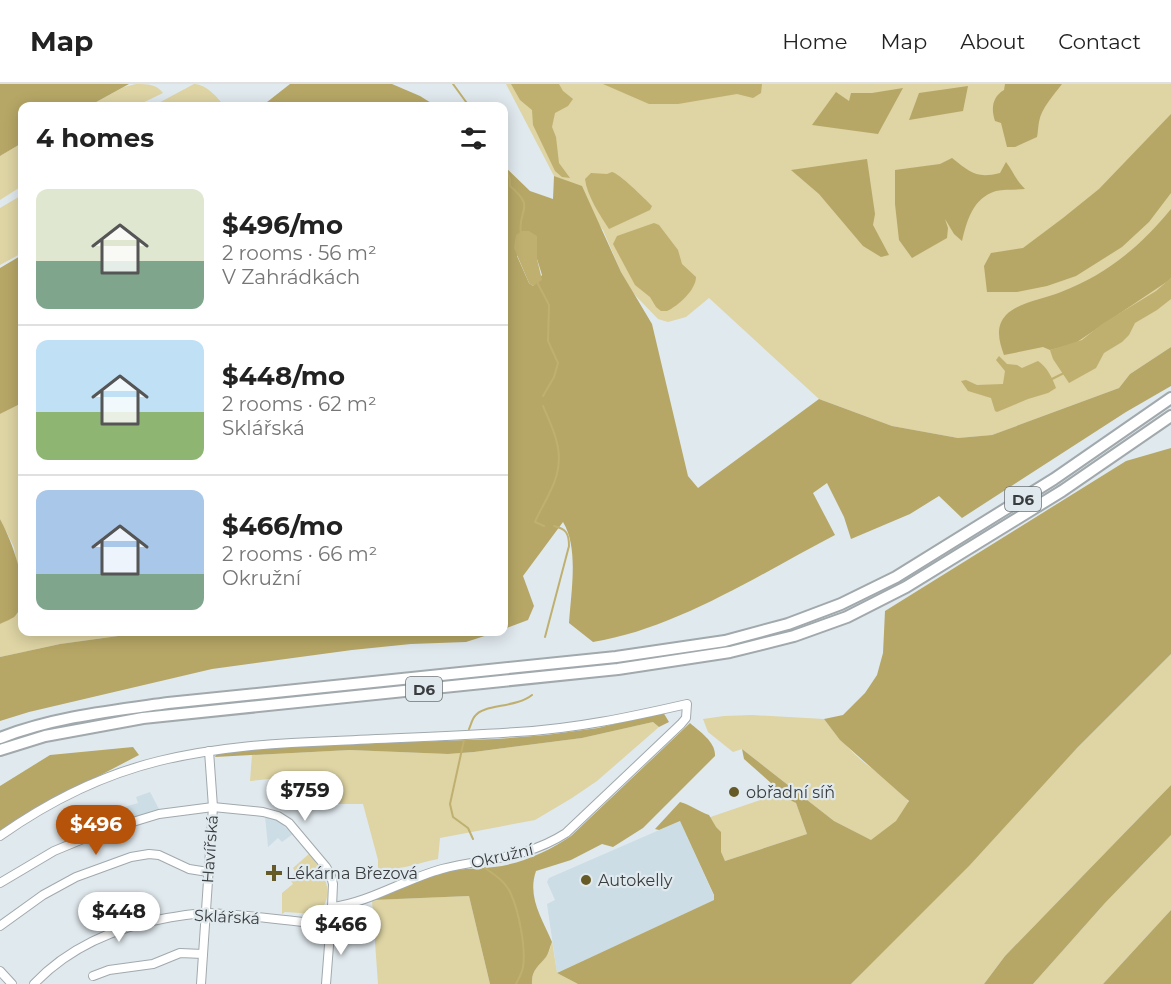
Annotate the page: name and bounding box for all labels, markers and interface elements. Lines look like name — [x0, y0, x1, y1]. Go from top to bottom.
text: Map — [30, 24, 93, 58]
text: Home — [782, 29, 847, 54]
text: Map — [880, 29, 927, 54]
text: About — [960, 29, 1025, 54]
text: Contact — [1058, 29, 1141, 54]
text: 4 homes — [36, 122, 154, 154]
icon: filters — [457, 122, 490, 155]
text: $496/mo — [222, 209, 343, 241]
icon: home — [84, 213, 156, 285]
text: 2 rooms · 56 m² — [222, 241, 377, 265]
text: V Zahrádkách — [222, 265, 360, 289]
text: $448/mo — [222, 360, 345, 392]
icon: home — [84, 364, 156, 436]
text: 2 rooms · 62 m² — [222, 392, 377, 416]
text: Sklářská — [222, 416, 305, 440]
road number: D6 — [1005, 487, 1041, 511]
text: $466/mo — [222, 510, 343, 542]
icon: home — [84, 514, 156, 586]
text: 2 rooms · 66 m² — [222, 542, 377, 566]
text: Okružní — [222, 566, 301, 590]
road number: D6 — [406, 677, 442, 701]
pin: $759 — [269, 771, 341, 822]
text: $759 — [280, 778, 330, 802]
place label: obřadní síň — [746, 783, 835, 802]
marker: obřadní síň — [727, 785, 741, 799]
pin: $496 — [60, 805, 132, 856]
text: $496 — [70, 812, 122, 836]
street label: Havířská — [198, 814, 222, 884]
street label: Okružní — [469, 839, 536, 872]
place label: Lékárna Březová — [286, 864, 418, 883]
marker: Lékárna Březová — [267, 866, 281, 880]
place label: Autokelly — [598, 871, 673, 890]
marker: Autokelly — [579, 873, 593, 887]
pin: $448 — [83, 892, 155, 943]
text: $448 — [92, 899, 146, 923]
pin: $466 — [305, 905, 377, 956]
street label: Sklářská — [193, 906, 261, 928]
text: $466 — [315, 912, 367, 936]

